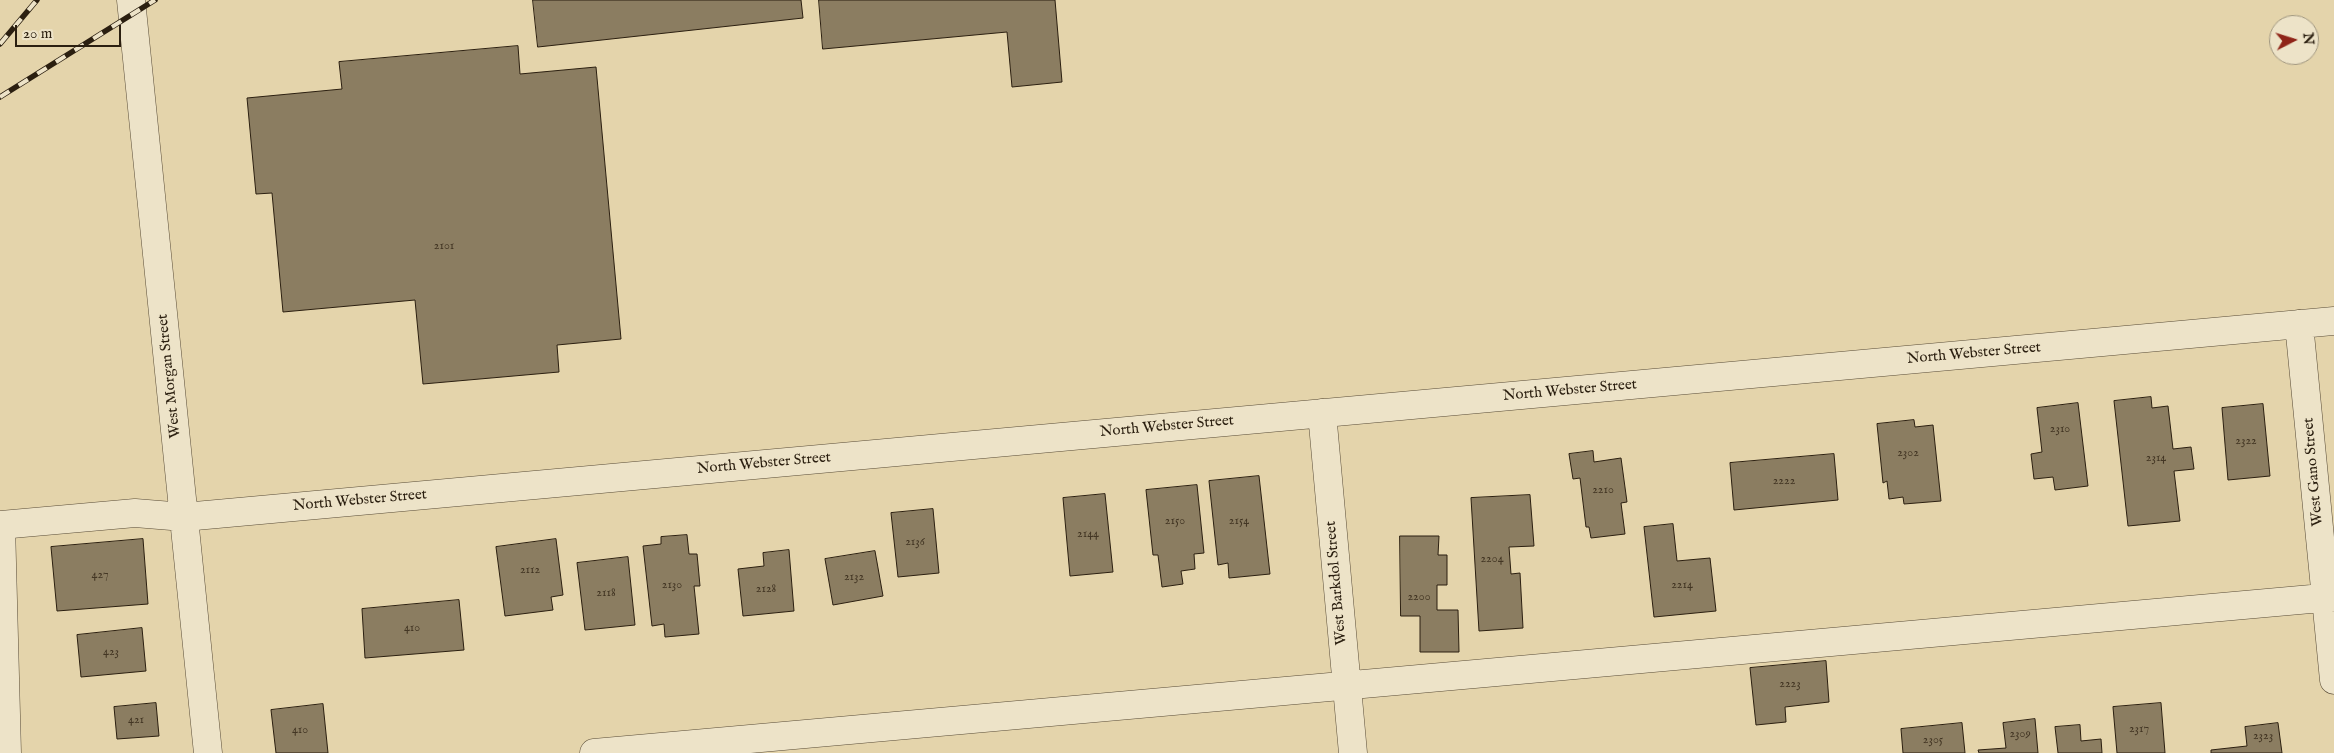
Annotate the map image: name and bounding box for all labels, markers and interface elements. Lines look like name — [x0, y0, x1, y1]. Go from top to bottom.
scale bar — [18, 15, 124, 47]
north arrow — [2269, 15, 2319, 65]
text: 20 m — [23, 24, 52, 43]
text: N — [2298, 32, 2317, 46]
house number: 2101 — [434, 240, 454, 254]
street label: West Morgan Street — [155, 313, 185, 439]
street label: North Webster Street — [1906, 339, 2042, 369]
street label: North Webster Street — [1502, 376, 1638, 406]
street label: North Webster Street — [1099, 412, 1235, 442]
street label: West Gano Street — [2300, 417, 2328, 527]
house number: 2310 — [2050, 423, 2070, 437]
house number: 2322 — [2235, 435, 2257, 449]
house number: 2302 — [1897, 447, 1919, 461]
street label: North Webster Street — [696, 449, 832, 479]
house number: 2314 — [2146, 452, 2166, 466]
house number: 2222 — [1773, 475, 1795, 489]
house number: 2210 — [1592, 484, 1614, 498]
street label: North Webster Street — [292, 486, 428, 516]
house number: 2150 — [1165, 515, 1185, 529]
house number: 2154 — [1229, 515, 1249, 529]
street label: West Barkdol Street — [1323, 520, 1351, 646]
house number: 2144 — [1077, 528, 1099, 542]
house number: 2136 — [905, 536, 925, 550]
house number: 2204 — [1480, 553, 1504, 567]
house number: 2112 — [520, 564, 540, 578]
house number: 427 — [92, 569, 108, 583]
house number: 2132 — [844, 571, 864, 585]
house number: 2130 — [662, 579, 682, 593]
house number: 2214 — [1671, 579, 1693, 593]
house number: 2128 — [756, 583, 776, 597]
house number: 2118 — [596, 587, 616, 601]
house number: 2200 — [1407, 591, 1431, 605]
house number: 410 — [404, 622, 420, 636]
house number: 423 — [103, 646, 119, 660]
house number: 2223 — [1779, 678, 1801, 692]
house number: 421 — [128, 714, 144, 728]
house number: 2317 — [2129, 723, 2149, 737]
house number: 410 — [292, 724, 308, 738]
house number: 2309 — [2009, 728, 2031, 742]
house number: 2323 — [2253, 730, 2273, 744]
house number: 2305 — [1923, 734, 1943, 748]

